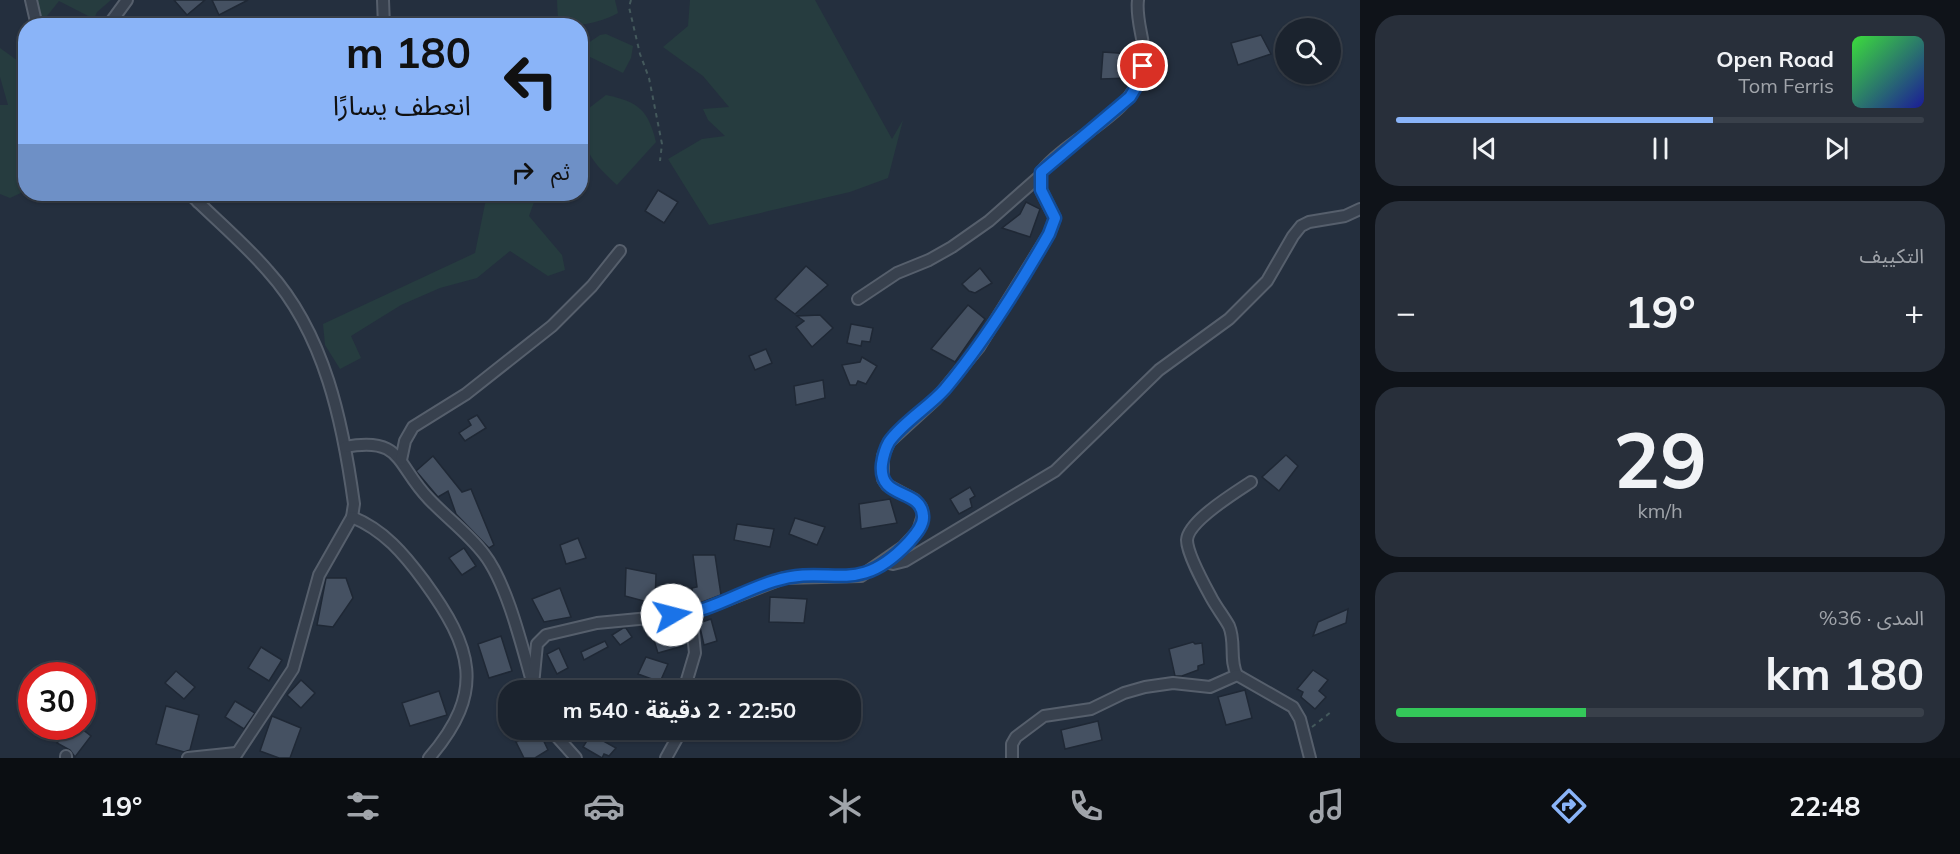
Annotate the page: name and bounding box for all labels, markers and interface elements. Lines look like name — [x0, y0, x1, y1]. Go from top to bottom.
map controls — [1275, 18, 1341, 84]
button: search — [1275, 18, 1341, 84]
text: 180 m — [346, 26, 471, 79]
pin — [1117, 40, 1168, 91]
icon: left — [492, 42, 570, 120]
text: Open Road — [1716, 45, 1834, 73]
icon: arrive — [1126, 49, 1159, 82]
text: Tom Ferris — [1738, 73, 1834, 98]
text: انعطف يسارًا — [333, 88, 471, 122]
icon: previous — [1468, 132, 1501, 165]
icon: pause — [1644, 132, 1677, 165]
icon: next — [1820, 132, 1853, 165]
icon: right — [506, 156, 539, 189]
text: ثم — [551, 158, 570, 186]
text: التكييف — [1860, 243, 1924, 268]
text: 19° — [1624, 283, 1696, 339]
text: − — [1396, 291, 1416, 332]
text: + — [1904, 291, 1924, 332]
text: 29 — [1613, 410, 1707, 508]
text: km/h — [1637, 498, 1683, 523]
position arrow — [640, 583, 704, 647]
text: المدى · 36% — [1819, 605, 1924, 630]
text: 180 km — [1765, 645, 1924, 701]
speed limit sign: 30 — [18, 662, 96, 740]
text: 22:50 · 2 دقيقة · 540 m — [563, 696, 796, 724]
icon: filters — [342, 785, 384, 827]
icon: car — [583, 785, 625, 827]
icon: climate — [824, 785, 866, 827]
icon: phone — [1065, 785, 1107, 827]
icon: music — [1306, 785, 1348, 827]
icon: directions — [1548, 785, 1590, 827]
text: 19° — [100, 789, 142, 823]
text: 22:48 — [1789, 789, 1860, 823]

